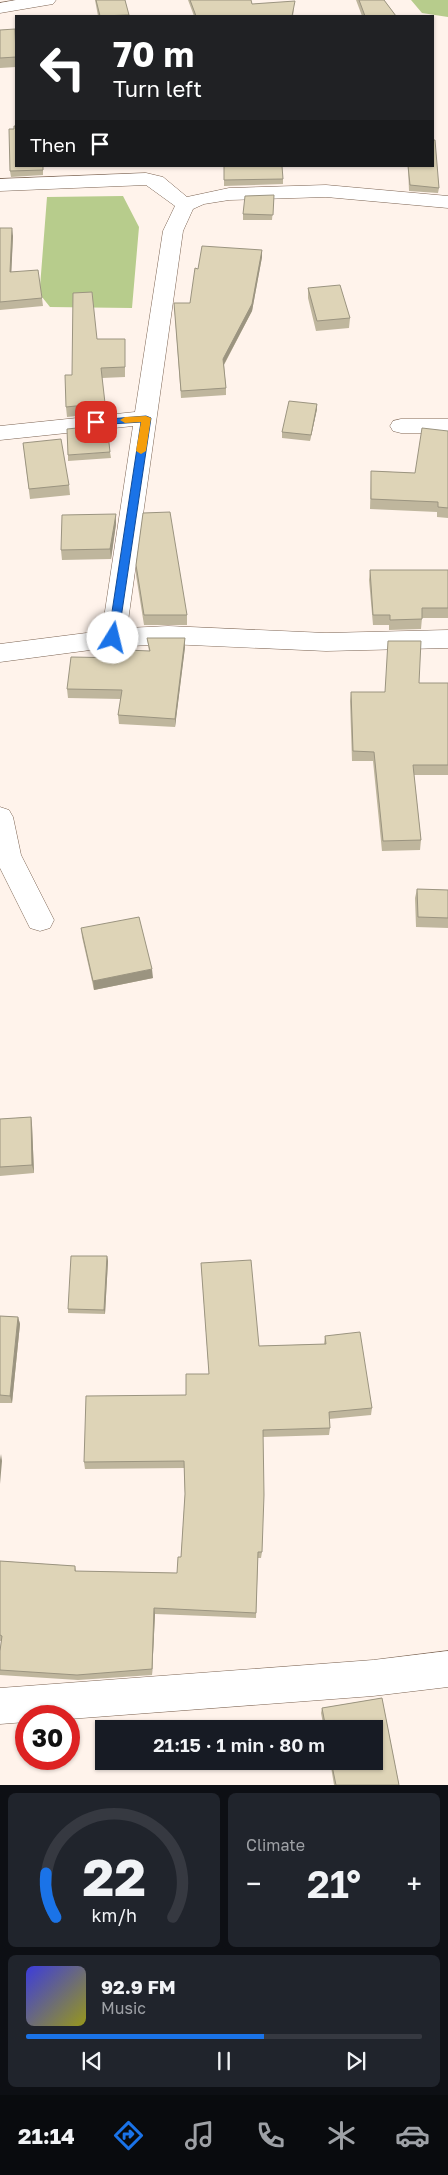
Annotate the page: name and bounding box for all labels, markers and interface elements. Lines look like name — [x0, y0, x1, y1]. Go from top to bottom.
text: 70 m — [113, 33, 194, 75]
icon: left — [30, 35, 95, 100]
text: Turn left — [113, 75, 202, 102]
icon: arrive — [86, 130, 114, 158]
text: Then — [30, 133, 76, 156]
pin — [75, 401, 117, 443]
icon: arrive — [82, 408, 110, 436]
position arrow — [86, 611, 138, 663]
speed limit sign: 30 — [15, 1705, 80, 1770]
text: 21:15 · 1 min · 80 m — [153, 1733, 325, 1756]
text: Climate — [246, 1835, 305, 1855]
text: 22 — [82, 1845, 146, 1907]
text: 21° — [307, 1861, 361, 1906]
text: − — [246, 1867, 261, 1900]
text: + — [407, 1867, 422, 1900]
text: km/h — [91, 1904, 137, 1926]
text: 92.9 FM — [101, 1975, 176, 1998]
text: Music — [101, 1998, 146, 2018]
icon: previous — [78, 2047, 106, 2075]
icon: pause — [210, 2047, 238, 2075]
icon: next — [342, 2047, 370, 2075]
icon: directions — [111, 2118, 146, 2153]
icon: music — [182, 2118, 217, 2153]
icon: phone — [253, 2118, 288, 2153]
icon: climate — [324, 2118, 359, 2153]
icon: car — [395, 2118, 430, 2153]
text: 21:14 — [18, 2122, 75, 2149]

